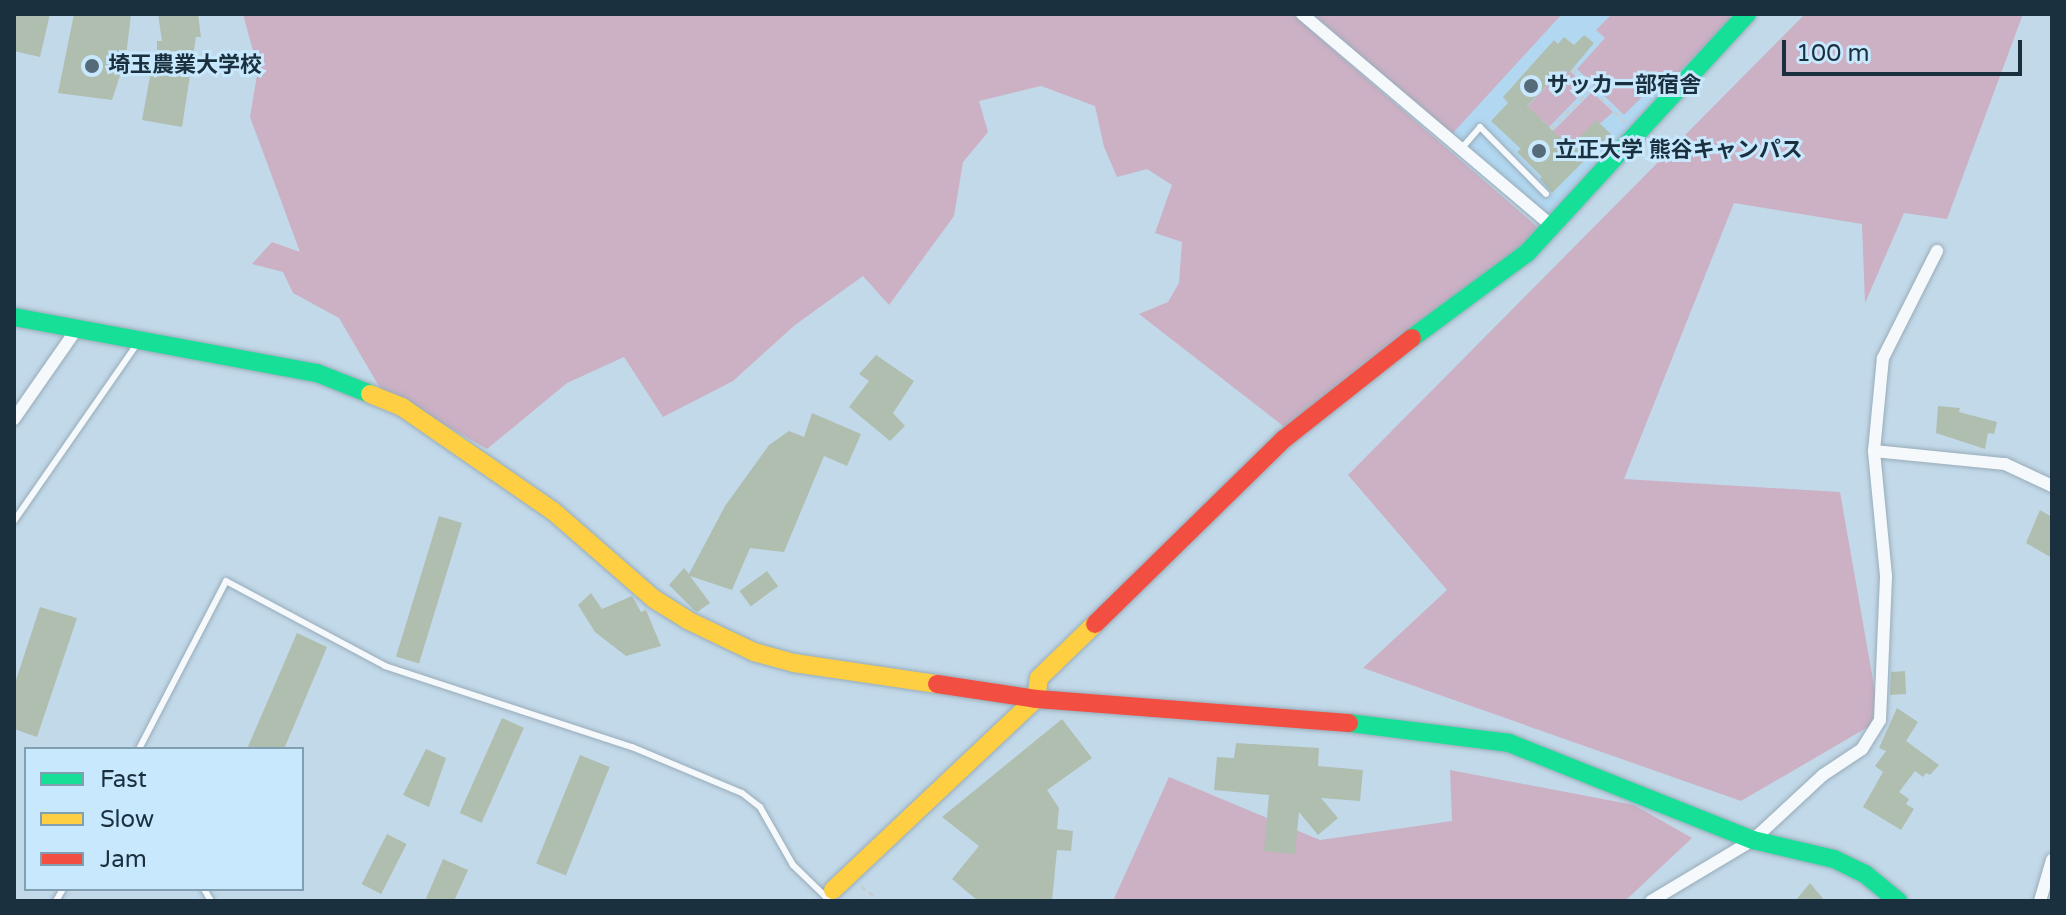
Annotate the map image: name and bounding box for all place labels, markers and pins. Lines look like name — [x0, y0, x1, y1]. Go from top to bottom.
place label: 埼玉農業大学校 — [108, 53, 262, 79]
marker: 埼玉農業大学校 — [83, 57, 101, 75]
place label: サッカー部宿舎 — [1547, 73, 1701, 99]
marker: サッカー部宿舎 — [1522, 77, 1540, 95]
place label: 立正大学 熊谷キャンパス — [1555, 138, 1803, 164]
marker: 立正大学 熊谷キャンパス — [1530, 142, 1548, 160]

